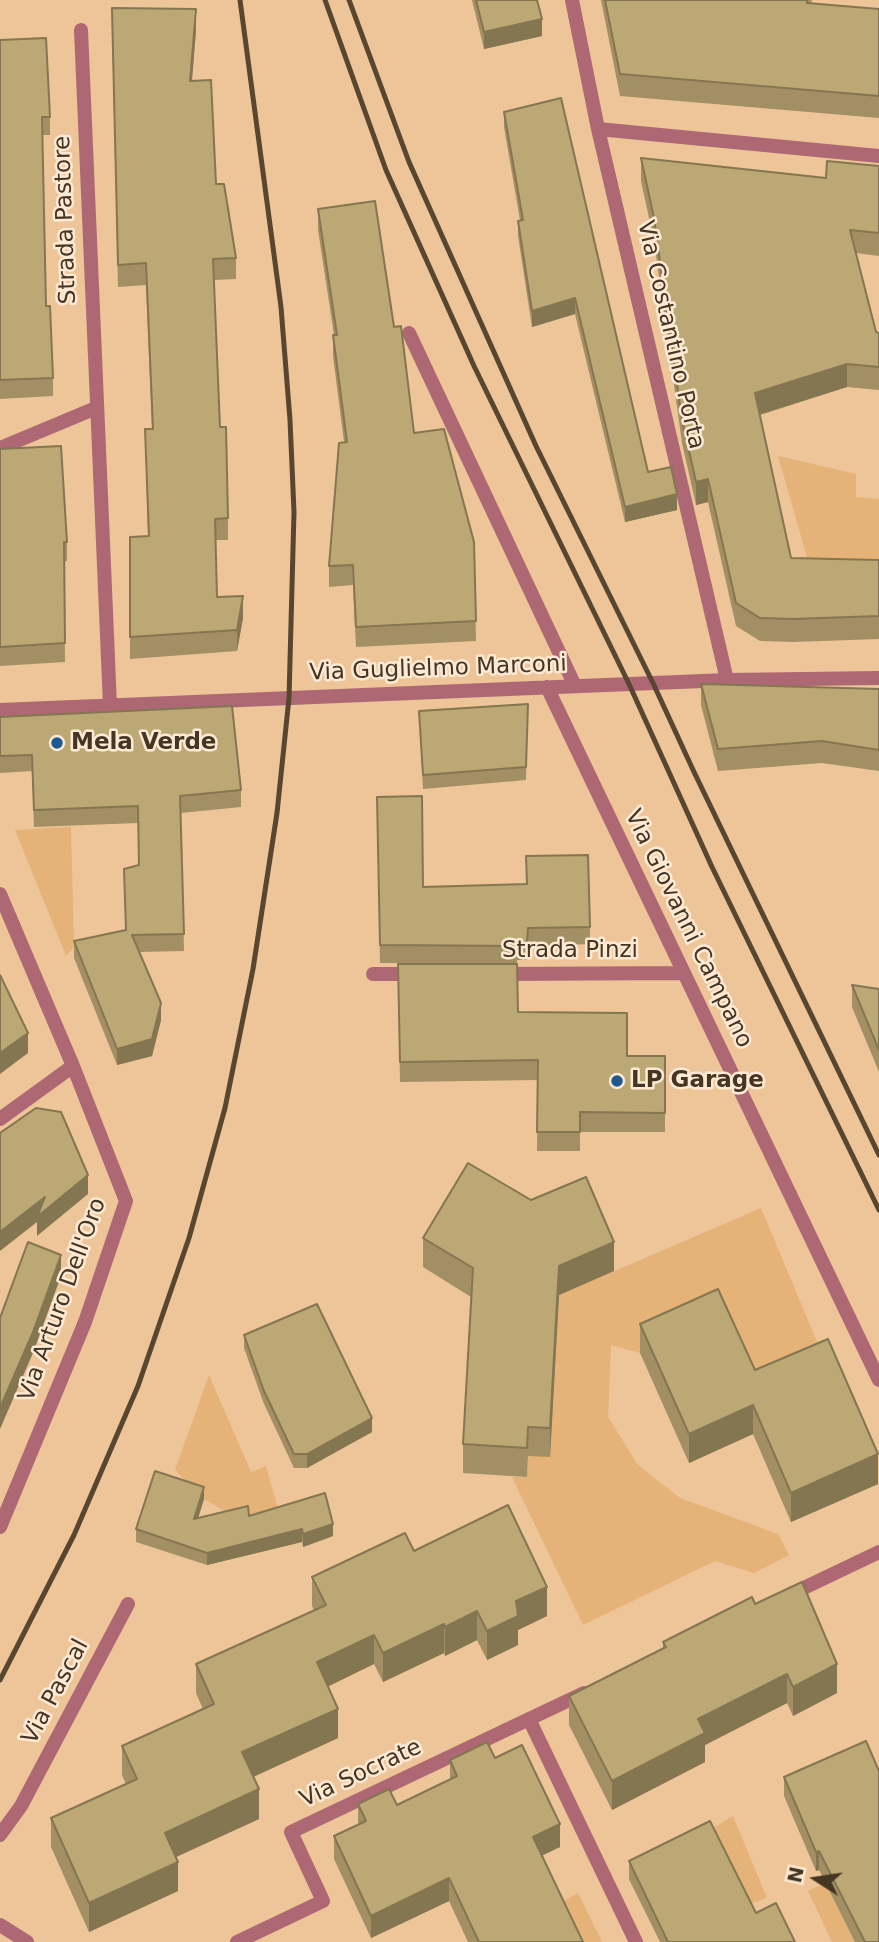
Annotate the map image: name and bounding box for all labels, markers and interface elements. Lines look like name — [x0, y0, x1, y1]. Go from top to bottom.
street label: Strada Pastore — [49, 135, 83, 305]
street label: Via Costantino Porta — [630, 218, 710, 452]
street label: Via Guglielmo Marconi — [309, 651, 567, 687]
place label: Mela Verde — [71, 729, 216, 757]
marker: Mela Verde — [49, 735, 65, 751]
street label: Via Giovanni Campano — [618, 805, 758, 1053]
street label: Strada Pinzi — [502, 937, 638, 965]
place label: LP Garage — [631, 1067, 764, 1095]
marker: LP Garage — [609, 1073, 625, 1089]
street label: Via Arturo Dell'Oro — [13, 1195, 113, 1405]
street label: Via Pascal — [17, 1635, 95, 1749]
street label: Via Socrate — [296, 1734, 426, 1814]
north arrow — [781, 1844, 851, 1914]
text: N — [783, 1865, 808, 1885]

